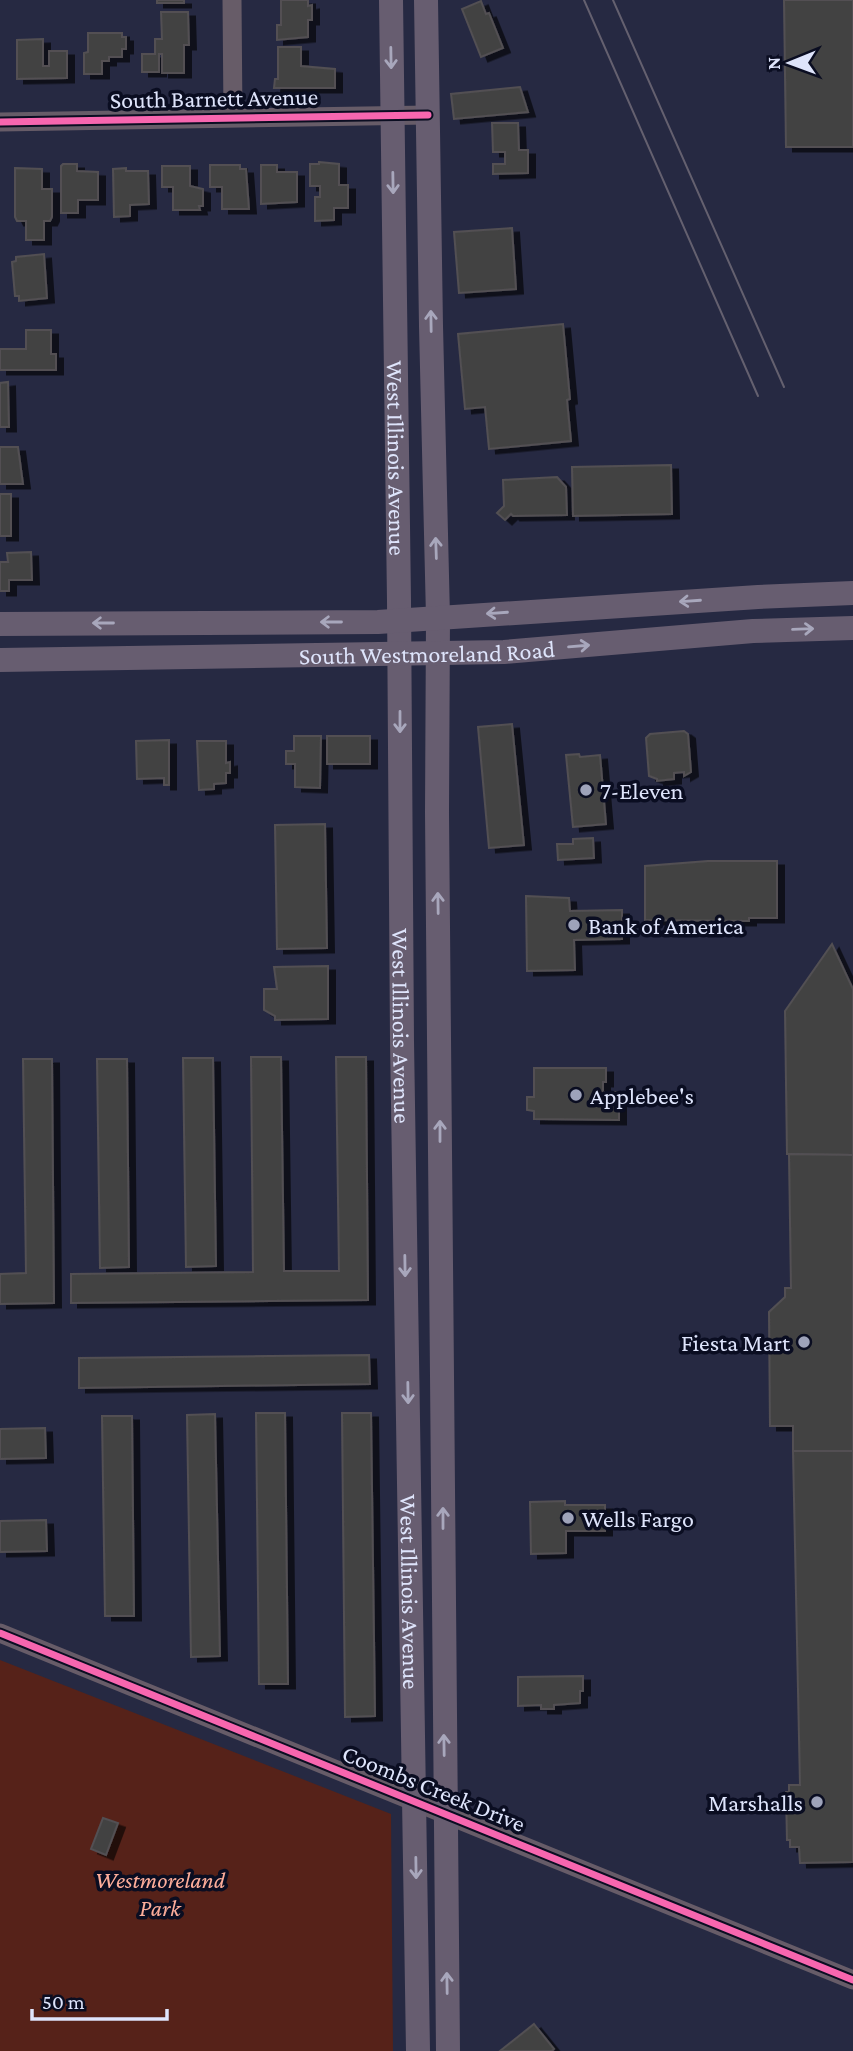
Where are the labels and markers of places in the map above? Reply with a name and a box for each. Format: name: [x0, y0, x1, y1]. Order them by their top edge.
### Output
place label: 7-Eleven: [600, 777, 684, 804]
marker: 7-Eleven: [578, 782, 594, 798]
place label: Bank of America: [588, 912, 744, 939]
marker: Bank of America: [566, 917, 582, 933]
place label: Applebee's: [590, 1082, 694, 1109]
marker: Applebee's: [568, 1087, 584, 1103]
place label: Fiesta Mart: [681, 1329, 791, 1356]
marker: Fiesta Mart: [796, 1334, 812, 1350]
place label: Wells Fargo: [582, 1505, 694, 1532]
marker: Wells Fargo: [560, 1510, 576, 1526]
place label: Marshalls: [708, 1789, 803, 1816]
marker: Marshalls: [809, 1794, 825, 1810]

